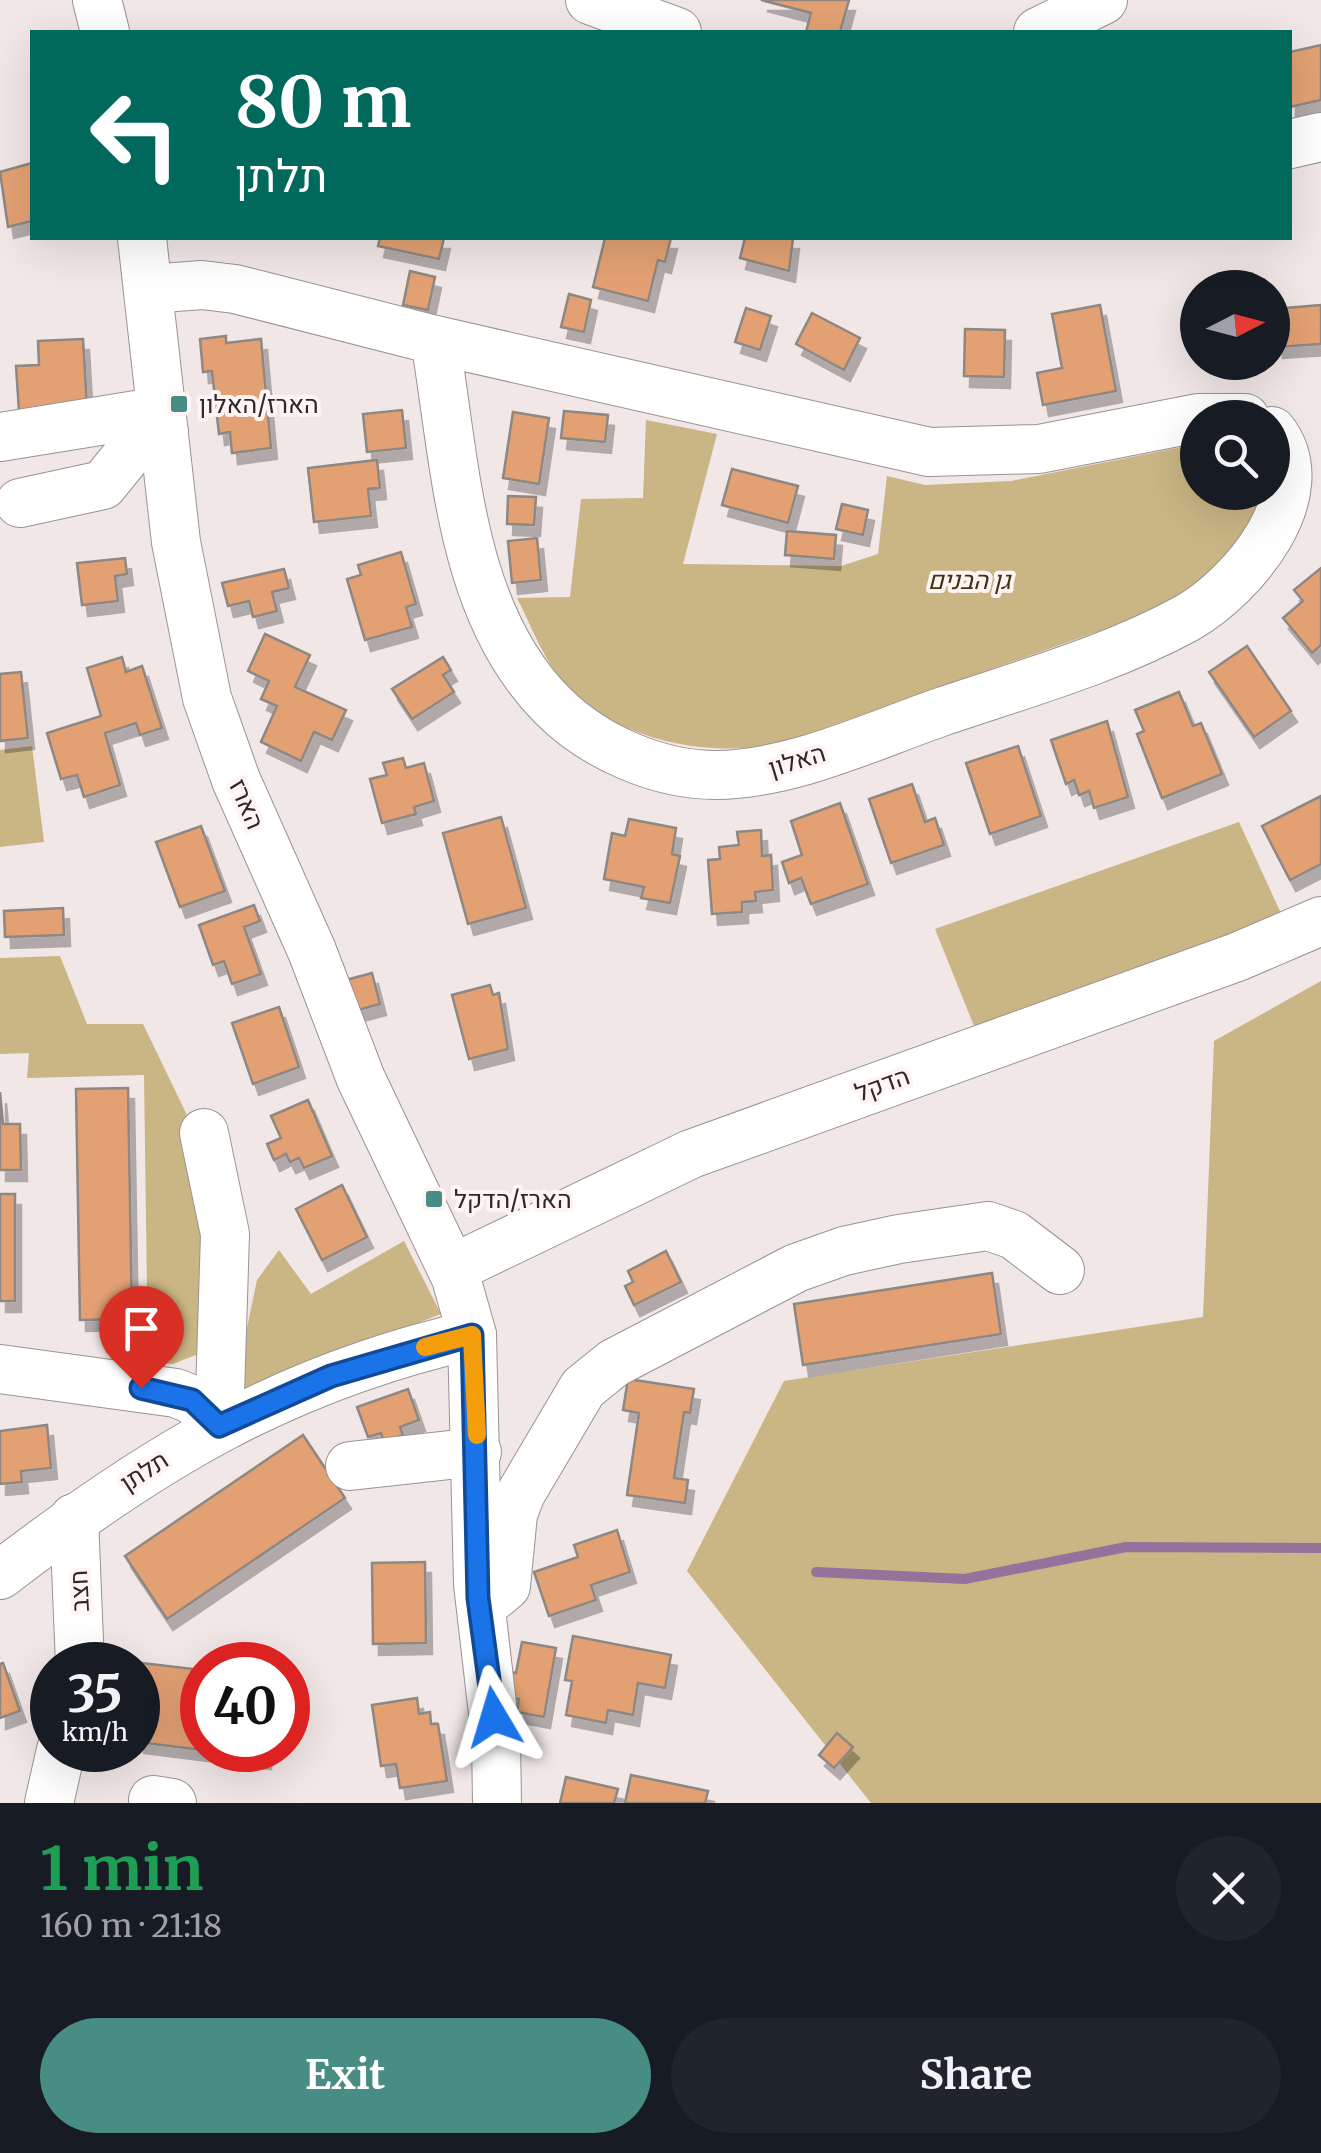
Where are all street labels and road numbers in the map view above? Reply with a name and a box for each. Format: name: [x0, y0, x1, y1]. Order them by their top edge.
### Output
street label: האלון: [765, 736, 829, 784]
street label: הארז: [222, 774, 272, 834]
street label: הדקל: [850, 1059, 914, 1109]
street label: תלתן: [114, 1444, 174, 1498]
street label: חצב: [62, 1569, 96, 1613]

